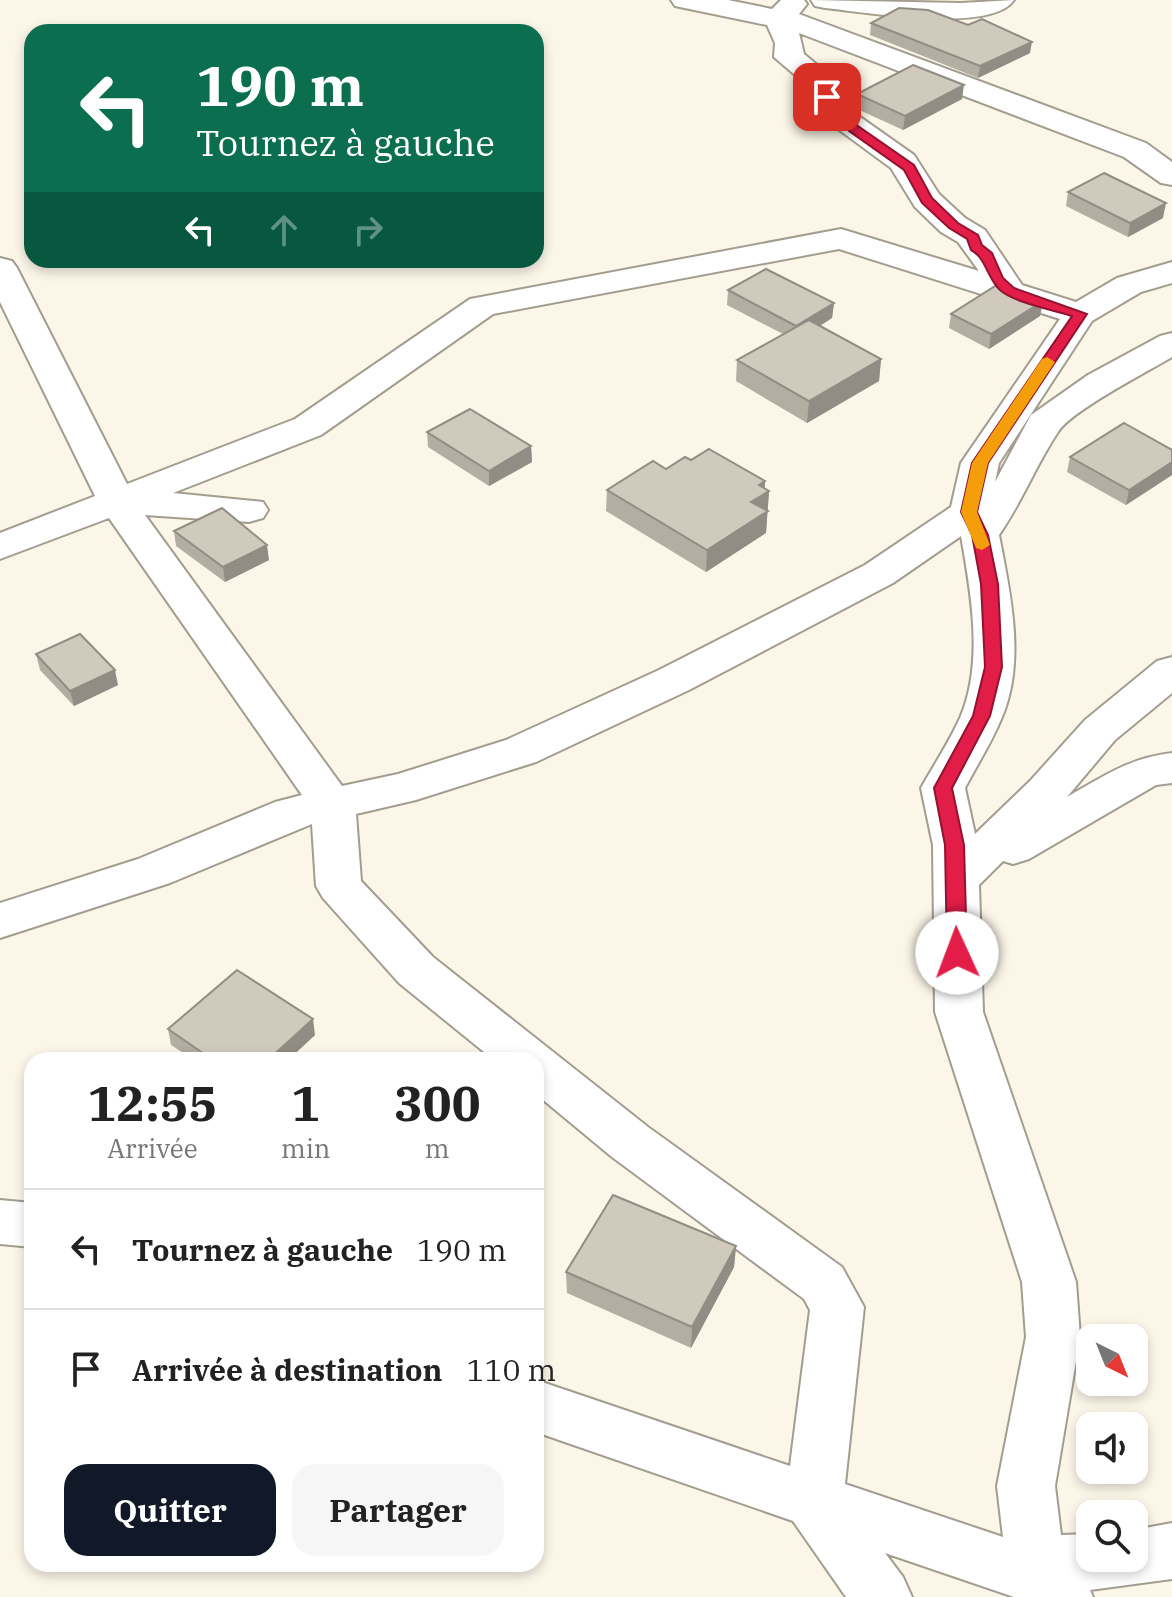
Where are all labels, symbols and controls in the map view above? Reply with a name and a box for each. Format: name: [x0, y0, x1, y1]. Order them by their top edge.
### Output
text: 190 m: [196, 49, 364, 121]
icon: left: [64, 56, 168, 160]
pin: [793, 63, 861, 131]
icon: arrive: [805, 75, 849, 119]
text: Tournez à gauche: [196, 119, 495, 166]
icon: left: [178, 208, 222, 252]
icon: ahead: [262, 208, 306, 252]
icon: right: [346, 208, 390, 252]
position arrow: [915, 911, 999, 995]
text: 12:55: [88, 1072, 217, 1134]
text: 1: [291, 1072, 320, 1134]
text: 300: [394, 1072, 480, 1134]
text: Arrivée: [107, 1131, 198, 1165]
text: min: [281, 1131, 330, 1165]
text: m: [425, 1131, 450, 1165]
icon: left: [64, 1227, 108, 1271]
text: Tournez à gauche: [132, 1230, 393, 1269]
text: 190 m: [417, 1230, 507, 1269]
north arrow: [1076, 1324, 1148, 1396]
map controls: [1076, 1324, 1148, 1572]
icon: arrive: [64, 1347, 108, 1391]
text: Arrivée à destination: [132, 1350, 442, 1389]
text: 110 m: [466, 1350, 556, 1389]
button: sound: [1076, 1412, 1148, 1484]
button: Quitter: [64, 1464, 276, 1556]
button: Partager: [292, 1464, 504, 1556]
button: search: [1076, 1500, 1148, 1572]

